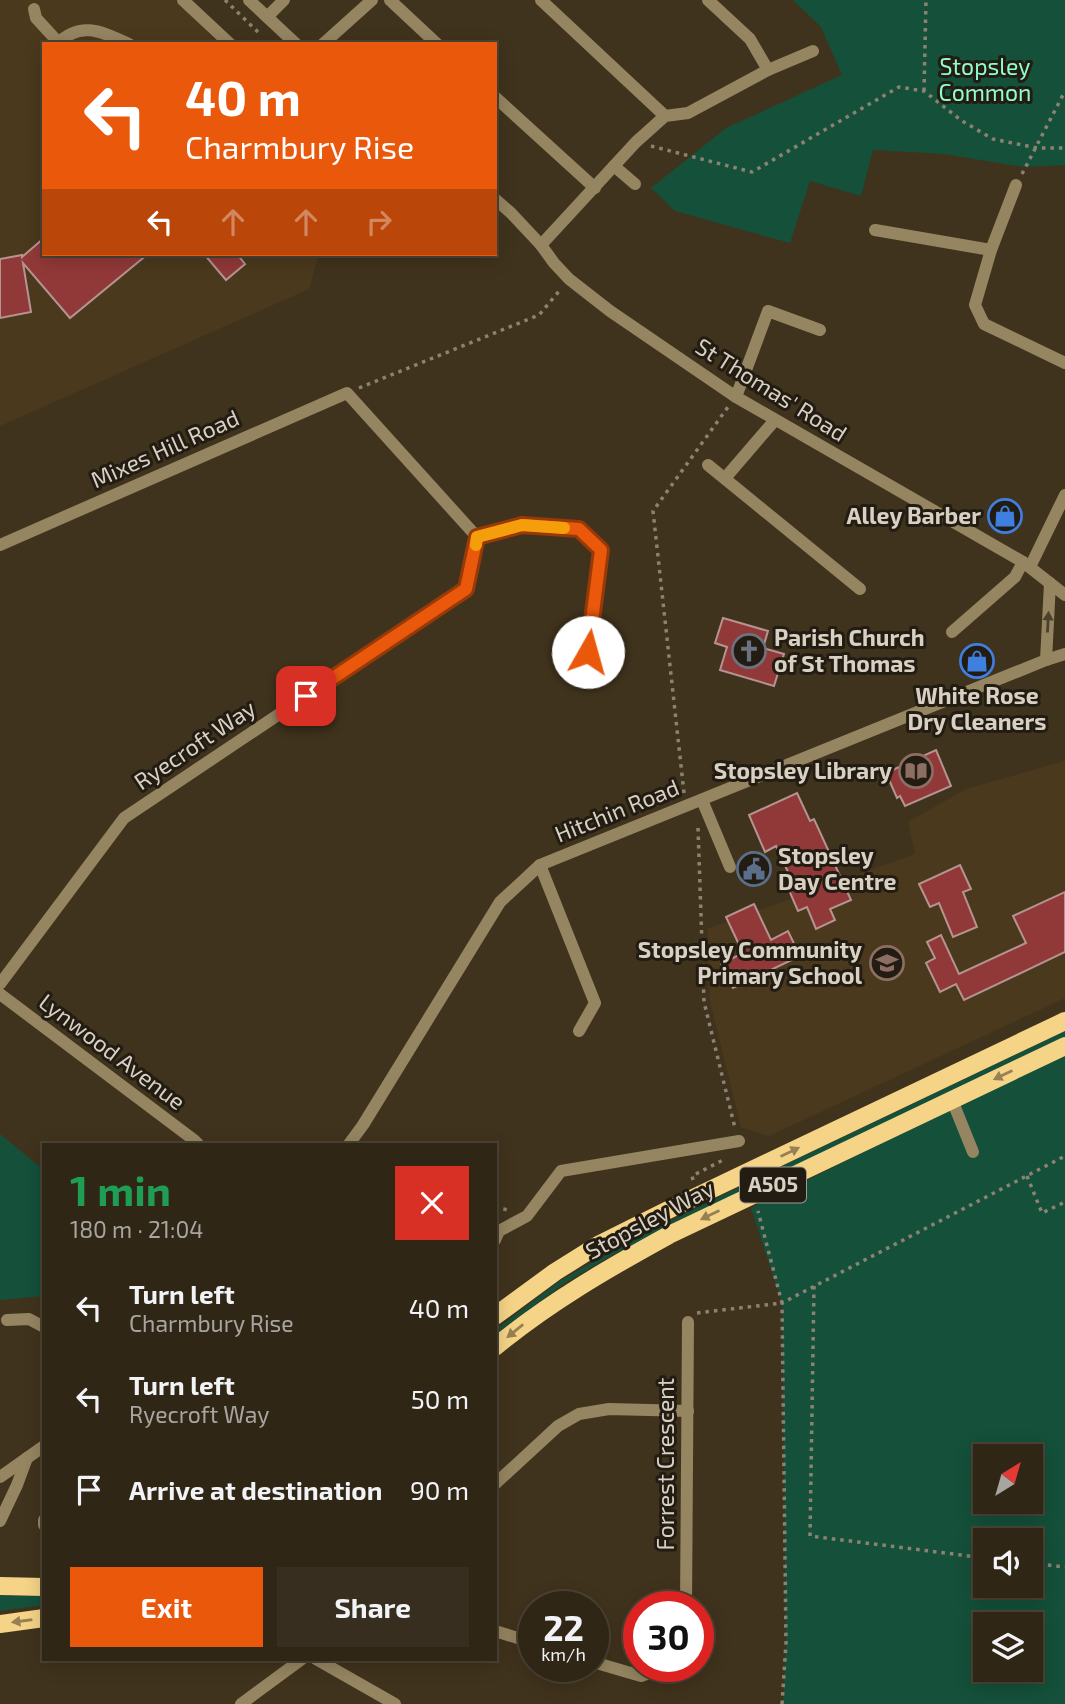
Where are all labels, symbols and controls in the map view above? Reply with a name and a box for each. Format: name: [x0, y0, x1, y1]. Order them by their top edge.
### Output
park label: Stopsley Common: [939, 52, 1031, 106]
text: 40 m: [185, 67, 301, 126]
icon: left: [70, 70, 161, 161]
text: Charmbury Rise: [185, 127, 414, 165]
icon: left: [141, 203, 179, 241]
icon: ahead: [214, 203, 252, 241]
icon: ahead: [287, 203, 325, 241]
icon: right: [360, 203, 398, 241]
street label: St Thomas' Road: [691, 331, 852, 447]
street label: Mixes Hill Road: [86, 403, 243, 493]
shop icon: Alley Barber: [986, 497, 1024, 535]
place label: Alley Barber: [846, 501, 981, 529]
one-way arrow: [1043, 610, 1054, 632]
position arrow: [551, 615, 625, 689]
place label: Parish Church of St Thomas: [774, 623, 925, 677]
church icon: Parish Church of St Thomas: [730, 632, 768, 670]
shop icon: White Rose Dry Cleaners: [958, 642, 996, 680]
pin: [276, 666, 336, 726]
icon: arrive: [287, 677, 325, 715]
place label: White Rose Dry Cleaners: [908, 681, 1047, 735]
street label: Ryecroft Way: [128, 693, 260, 795]
library icon: Stopsley Library: [897, 752, 935, 790]
place label: Stopsley Library: [714, 756, 892, 784]
street label: Hitchin Road: [550, 772, 683, 848]
place label: Stopsley Day Centre: [778, 841, 897, 895]
public building icon: Stopsley Day Centre: [735, 850, 773, 888]
place label: Stopsley Community Primary School: [638, 935, 862, 989]
school or university icon: Stopsley Community Primary School: [868, 944, 906, 982]
street label: Lynwood Avenue: [34, 987, 191, 1115]
one-way arrow: [993, 1069, 1013, 1081]
one-way arrow: [780, 1146, 800, 1158]
text: 1 min: [70, 1164, 171, 1214]
button: close: [395, 1166, 469, 1240]
road number: A505: [740, 1168, 806, 1202]
street label: Stopsley Way: [580, 1174, 719, 1265]
one-way arrow: [700, 1210, 720, 1221]
text: 180 m · 21:04: [70, 1215, 203, 1243]
text: Turn left: [129, 1278, 235, 1309]
icon: left: [70, 1289, 108, 1327]
text: 40 m: [409, 1292, 469, 1323]
text: Charmbury Rise: [129, 1309, 294, 1337]
one-way arrow: [506, 1324, 524, 1339]
text: Turn left: [129, 1369, 235, 1400]
street label: Forrest Crescent: [651, 1377, 679, 1550]
icon: left: [70, 1380, 108, 1418]
text: 50 m: [411, 1383, 469, 1414]
text: Ryecroft Way: [129, 1400, 269, 1428]
north arrow: [973, 1444, 1043, 1514]
map controls: [973, 1444, 1043, 1682]
icon: arrive: [70, 1471, 108, 1509]
text: Arrive at destination: [129, 1474, 382, 1505]
text: 90 m: [410, 1474, 469, 1505]
button: sound: [973, 1528, 1043, 1598]
button: Exit: [70, 1567, 263, 1647]
button: Share: [277, 1567, 469, 1647]
speed limit sign: 30: [623, 1591, 714, 1682]
text: 22: [543, 1606, 584, 1648]
button: layers: [973, 1612, 1043, 1682]
one-way arrow: [11, 1616, 33, 1627]
text: km/h: [541, 1643, 586, 1665]

